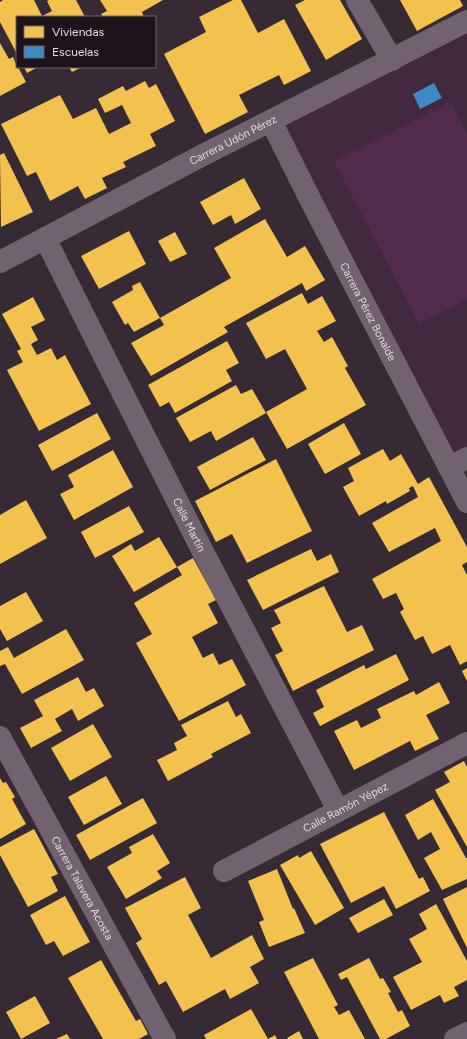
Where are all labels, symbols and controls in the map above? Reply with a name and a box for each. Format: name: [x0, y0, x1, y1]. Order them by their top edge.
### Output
legend: [16, 16, 156, 68]
text: Viviendas: [52, 25, 105, 39]
text: Escuelas: [52, 45, 99, 59]
street label: Carrera Udón Pérez: [187, 112, 279, 167]
street label: Carrera Pérez Bonalde: [337, 260, 399, 363]
street label: Calle Martín: [170, 496, 208, 554]
street label: Calle Ramón Yépez: [300, 779, 390, 835]
street label: Carrera Talavera Acosta: [49, 834, 116, 942]

